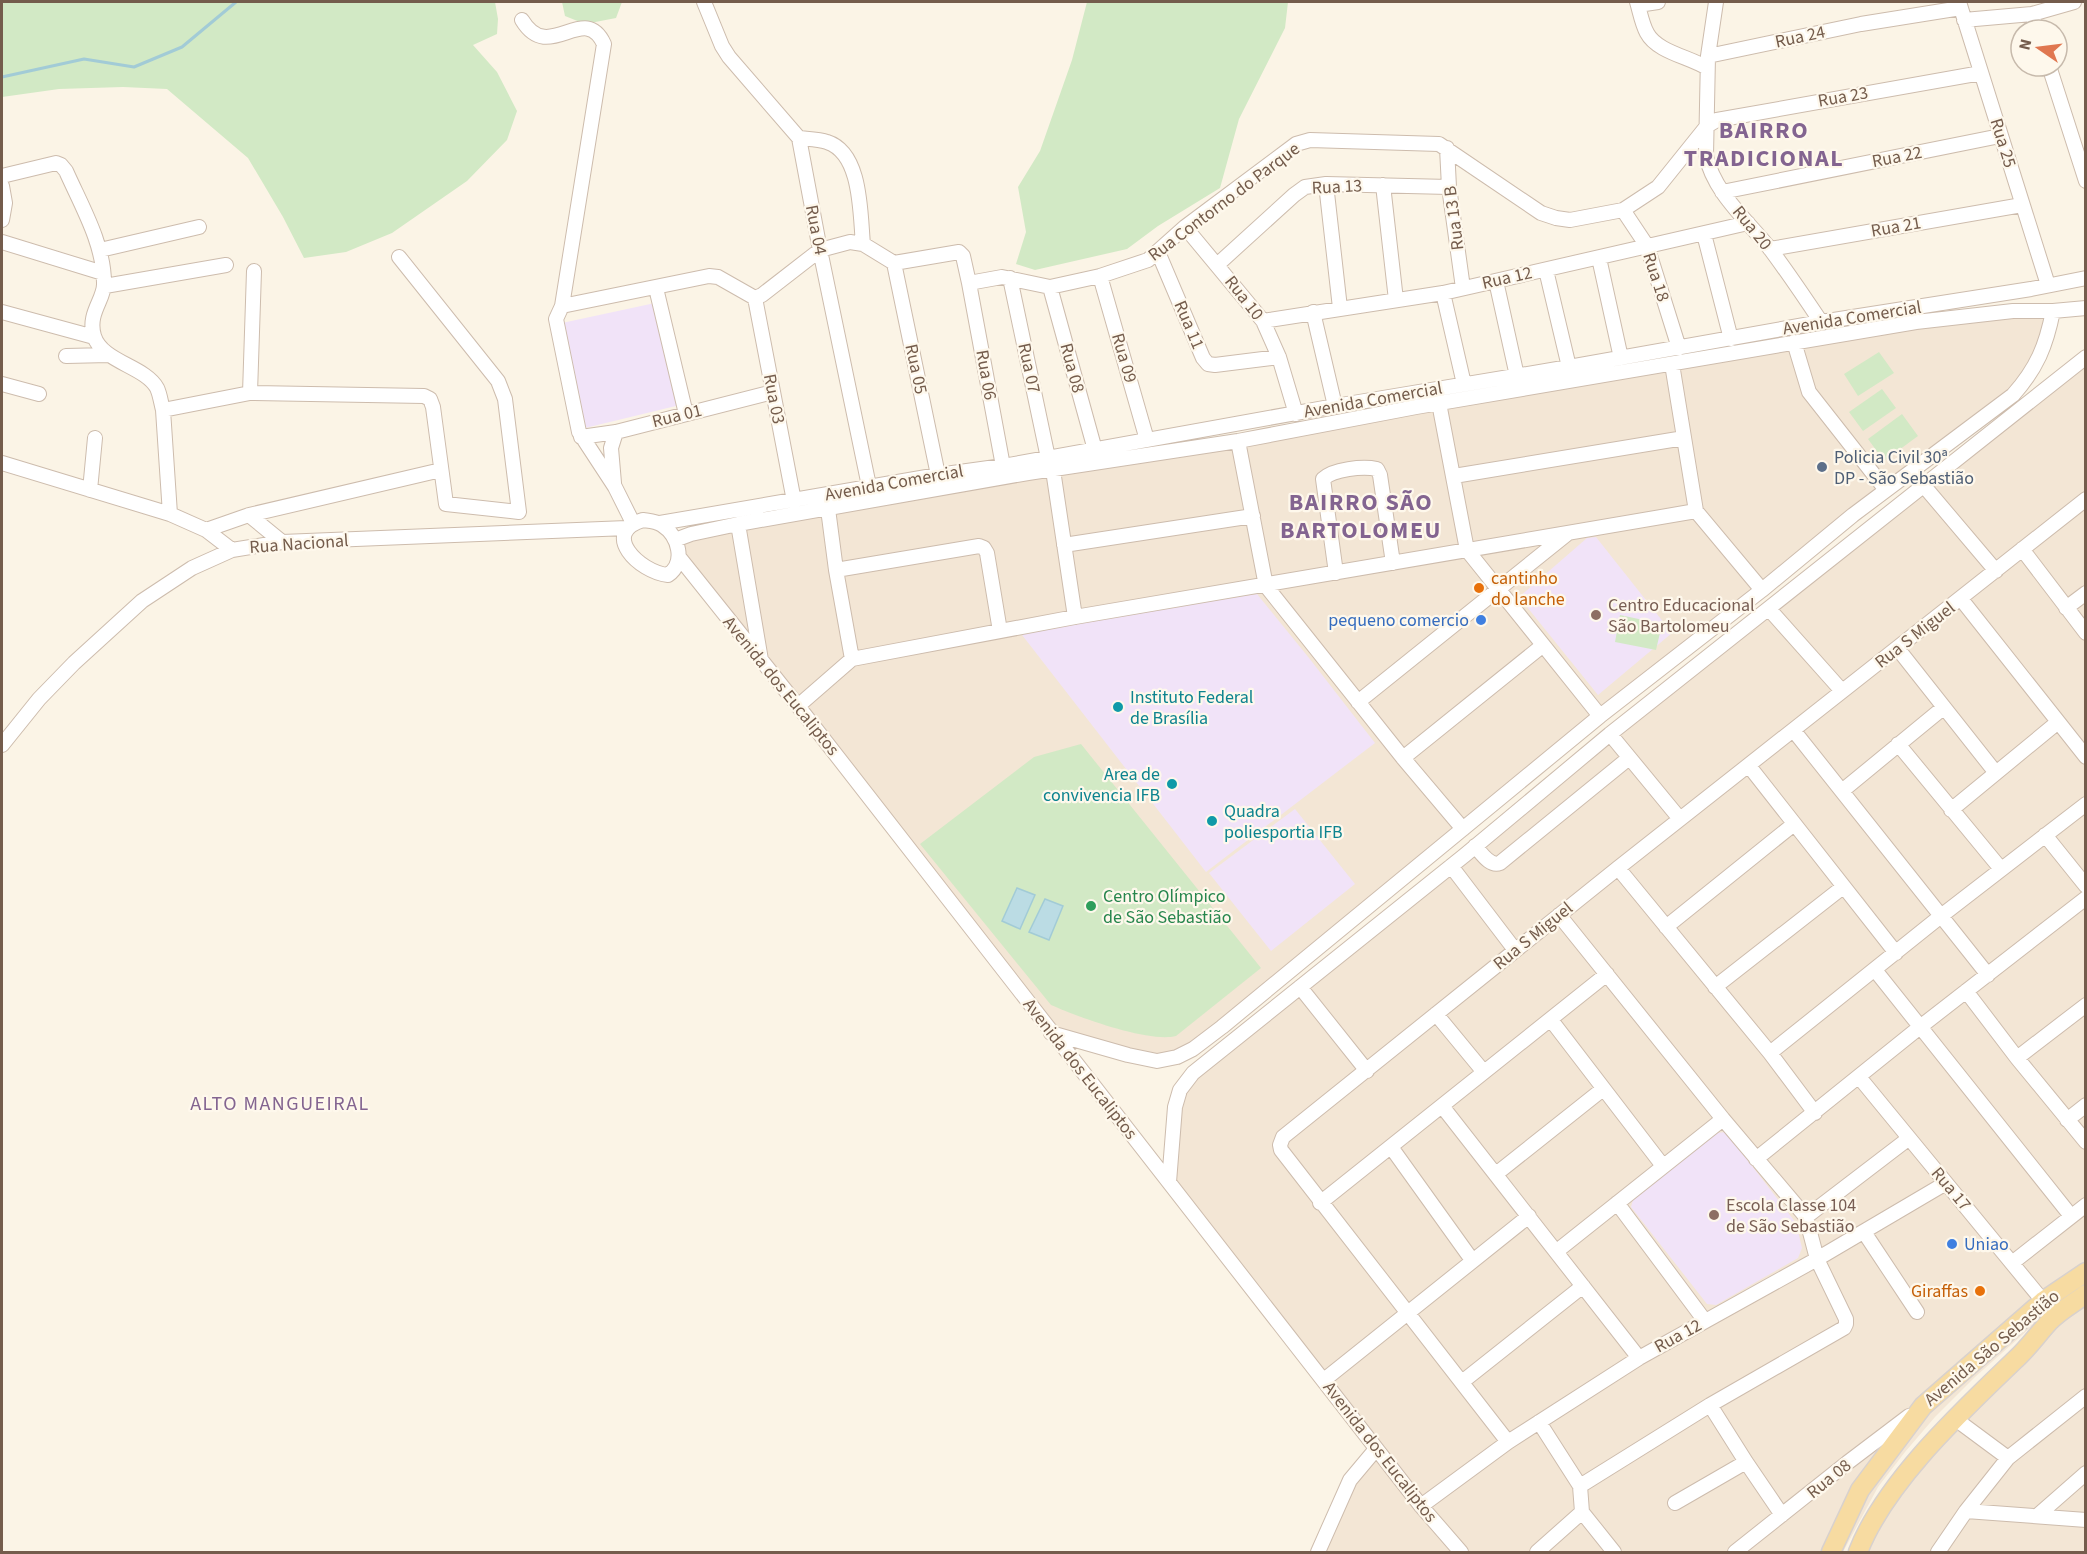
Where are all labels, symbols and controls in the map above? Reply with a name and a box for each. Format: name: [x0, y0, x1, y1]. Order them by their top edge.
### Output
north arrow: [2009, 18, 2069, 78]
street label: Rua 24: [1773, 20, 1827, 54]
text: N: [2013, 37, 2037, 52]
street label: Rua 23: [1816, 80, 1870, 114]
district label: BAIRRO TRADICIONAL: [1684, 113, 1844, 176]
street label: Rua 25: [1984, 115, 2022, 171]
street label: Rua Contorno do Parque: [1143, 137, 1305, 267]
street label: Rua 22: [1870, 140, 1924, 174]
street label: Rua 13: [1311, 173, 1363, 201]
street label: Rua 13 B: [1438, 184, 1470, 252]
street label: Rua 20: [1726, 200, 1778, 256]
street label: Rua 04: [799, 203, 833, 257]
street label: Rua 21: [1869, 210, 1923, 244]
street label: Rua 18: [1636, 249, 1676, 305]
street label: Rua 12: [1480, 260, 1535, 296]
street label: Rua 10: [1219, 270, 1269, 326]
street label: Avenida Comercial: [1781, 295, 1923, 341]
street label: Rua 11: [1168, 297, 1210, 353]
street label: Rua 09: [1105, 330, 1143, 386]
street label: Rua 08: [1053, 340, 1091, 396]
street label: Rua 07: [1012, 341, 1046, 395]
street label: Rua 05: [899, 342, 933, 396]
street label: Rua 06: [969, 348, 1003, 402]
street label: Rua 03: [757, 372, 791, 426]
street label: Avenida Comercial: [1302, 376, 1444, 424]
street label: Rua 01: [649, 398, 705, 434]
place label: Policia Civil 30ª DP - São Sebastião: [1834, 445, 1974, 491]
street label: Avenida Comercial: [823, 459, 965, 507]
marker: Policia Civil 30ª DP - São Sebastião: [1815, 460, 1829, 474]
district label: BAIRRO SÃO BARTOLOMEU: [1280, 485, 1442, 548]
street label: Rua Nacional: [249, 528, 349, 560]
place label: cantinho do lanche: [1491, 566, 1565, 612]
marker: cantinho do lanche: [1472, 581, 1486, 595]
place label: Centro Educacional São Bartolomeu: [1608, 593, 1755, 639]
street label: Rua S Miguel: [1870, 596, 1960, 674]
place label: pequeno comercio: [1328, 608, 1469, 633]
marker: Centro Educacional São Bartolomeu: [1589, 608, 1603, 622]
street label: Avenida dos Eucaliptos: [717, 611, 845, 761]
marker: pequeno comercio: [1474, 613, 1488, 627]
place label: Instituto Federal de Brasília: [1130, 685, 1253, 731]
marker: Instituto Federal de Brasília: [1111, 700, 1125, 714]
place label: Area de convivencia IFB: [1043, 762, 1160, 808]
marker: Area de convivencia IFB: [1165, 777, 1179, 791]
place label: Quadra poliesportia IFB: [1224, 799, 1343, 845]
marker: Quadra poliesportia IFB: [1205, 814, 1219, 828]
place label: Centro Olímpico de São Sebastião: [1103, 884, 1231, 930]
street label: Rua S Miguel: [1488, 896, 1578, 976]
marker: Centro Olímpico de São Sebastião: [1084, 899, 1098, 913]
street label: Avenida dos Eucaliptos: [1017, 993, 1143, 1145]
district label: ALTO MANGUEIRAL: [190, 1090, 370, 1118]
street label: Rua 17: [1925, 1162, 1977, 1216]
place label: Escola Classe 104 de São Sebastião: [1726, 1193, 1856, 1239]
marker: Escola Classe 104 de São Sebastião: [1707, 1208, 1721, 1222]
place label: Uniao: [1964, 1232, 2009, 1257]
marker: Uniao: [1945, 1237, 1959, 1251]
place label: Giraffas: [1911, 1279, 1968, 1304]
street label: Avenida São Sebastião: [1919, 1284, 2065, 1412]
marker: Giraffas: [1973, 1284, 1987, 1298]
street label: Rua 12: [1650, 1313, 1706, 1359]
street label: Avenida dos Eucaliptos: [1317, 1376, 1443, 1528]
street label: Rua 08: [1801, 1453, 1857, 1505]

